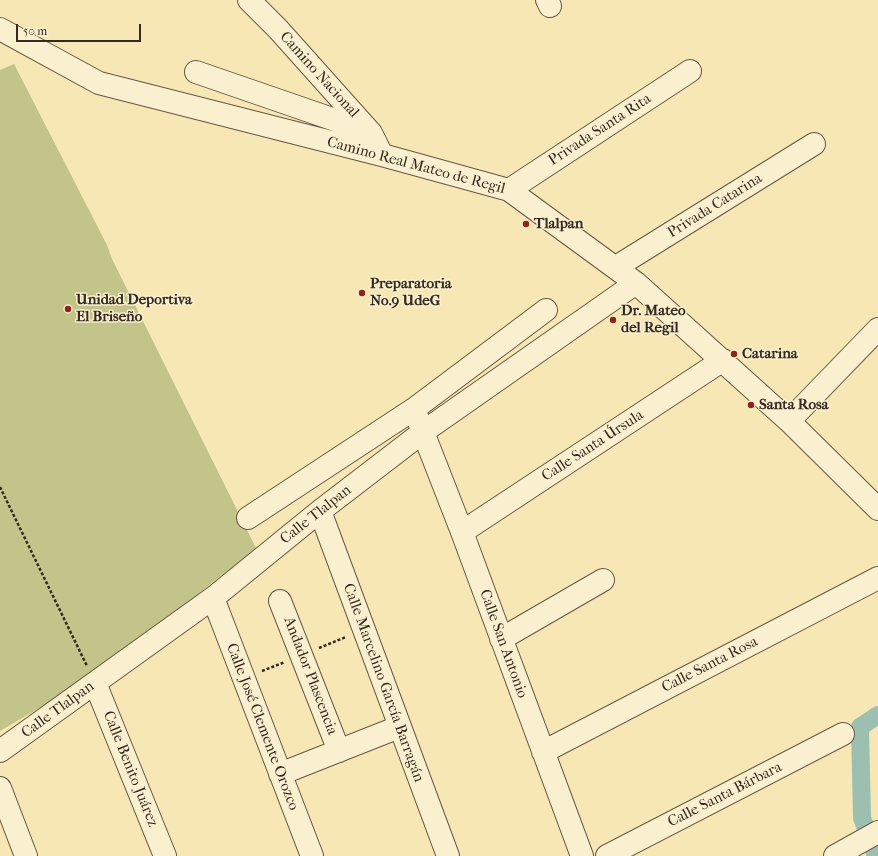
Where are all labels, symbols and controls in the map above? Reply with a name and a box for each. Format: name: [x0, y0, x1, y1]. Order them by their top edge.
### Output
scale bar: [18, 16, 143, 42]
text: 50 m: [23, 24, 47, 38]
street label: Camino Nacional: [276, 28, 362, 122]
street label: Privada Santa Rita: [545, 90, 655, 170]
street label: Camino Real Mateo de Regil: [325, 134, 507, 198]
street label: Privada Catarina: [664, 170, 766, 242]
place label: Tlalpan: [534, 215, 583, 233]
marker: Tlalpan: [521, 219, 531, 229]
place label: Preparatoria No.9 UdeG: [370, 275, 452, 310]
marker: Preparatoria No.9 UdeG: [357, 288, 367, 298]
place label: Unidad Deportiva El Briseño: [76, 291, 192, 326]
place label: Dr. Mateo del Regil: [621, 302, 686, 337]
marker: Unidad Deportiva El Briseño: [63, 304, 73, 314]
marker: Dr. Mateo del Regil: [608, 315, 618, 325]
place label: Catarina: [742, 345, 798, 363]
marker: Catarina: [729, 349, 739, 359]
place label: Santa Rosa: [759, 396, 829, 414]
marker: Santa Rosa: [746, 400, 756, 410]
street label: Calle Santa Úrsula: [539, 406, 647, 486]
street label: Calle Tlalpan: [277, 482, 355, 548]
street label: Calle Marcelino García Barragán: [339, 581, 427, 785]
street label: Calle San Antonio: [475, 587, 531, 701]
street label: Andador Plascencia: [279, 614, 341, 738]
street label: Calle Santa Rosa: [659, 633, 761, 697]
street label: Calle José Clemente Orozco: [222, 641, 302, 813]
street label: Calle Tlalpan: [18, 678, 98, 742]
street label: Calle Benito Juárez: [99, 708, 161, 830]
street label: Calle Santa Bárbara: [665, 758, 785, 832]

